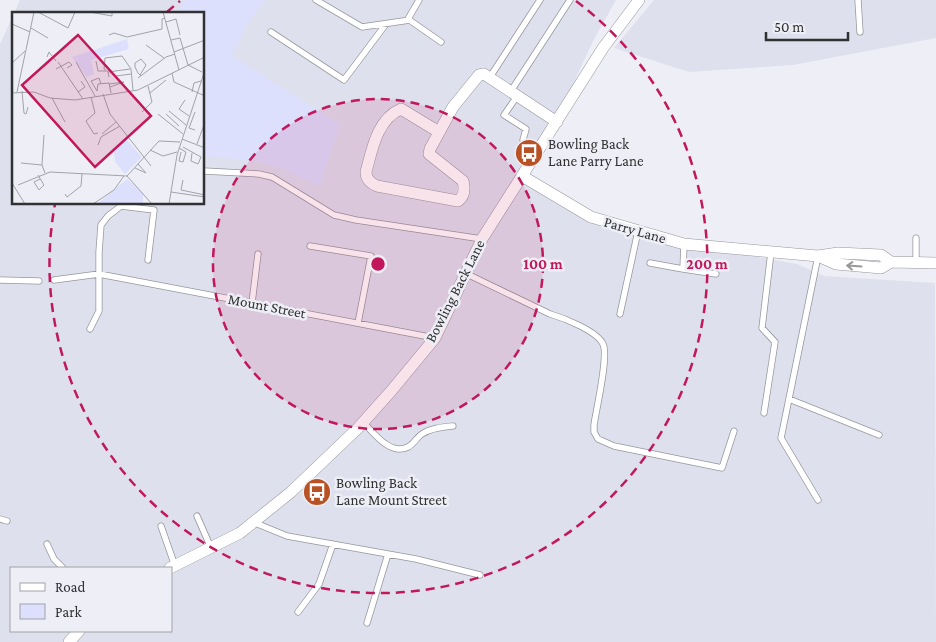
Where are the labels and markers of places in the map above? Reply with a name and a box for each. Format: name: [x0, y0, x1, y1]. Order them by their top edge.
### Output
place label: Bowling Back Lane Parry Lane: [548, 136, 644, 170]
bus stop icon: Bowling Back Lane Parry Lane: [514, 138, 544, 168]
centre of rings: [369, 255, 387, 273]
place label: Bowling Back Lane Mount Street: [336, 475, 448, 508]
bus stop icon: Bowling Back Lane Mount Street: [302, 477, 332, 507]

